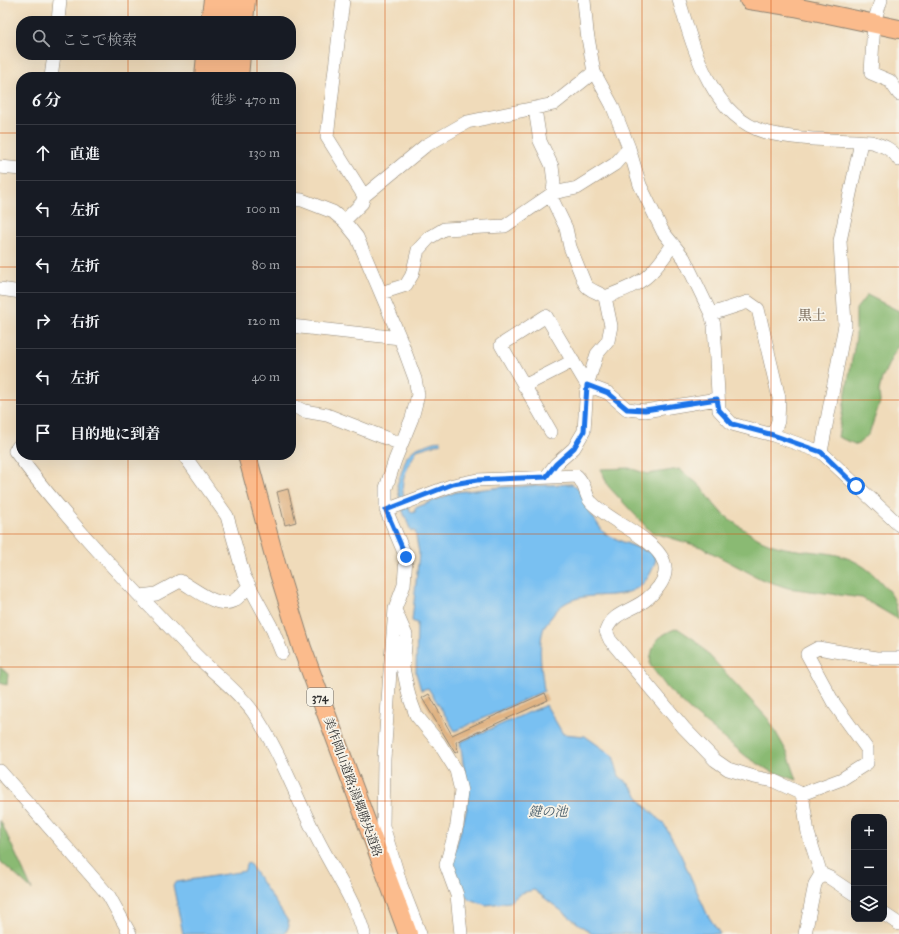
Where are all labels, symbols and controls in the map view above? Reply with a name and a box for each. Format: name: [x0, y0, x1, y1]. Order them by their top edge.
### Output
search box: [16, 16, 296, 60]
icon: search: [30, 27, 52, 49]
text: ここで検索: [62, 31, 137, 49]
text: 6 分: [32, 90, 61, 111]
text: 徒歩 · 470 m: [211, 92, 280, 108]
icon: ahead: [32, 142, 54, 164]
text: 直進: [70, 145, 100, 163]
text: 130 m: [248, 145, 280, 161]
icon: left: [32, 198, 54, 220]
text: 左折: [70, 201, 100, 219]
text: 100 m: [246, 201, 280, 217]
icon: left: [32, 254, 54, 276]
text: 左折: [70, 257, 100, 275]
text: 80 m: [252, 257, 280, 273]
district label: 黒土: [798, 307, 826, 324]
icon: right: [32, 310, 54, 332]
text: 右折: [70, 313, 100, 331]
text: 120 m: [247, 313, 280, 329]
icon: left: [32, 366, 54, 388]
text: 左折: [70, 369, 100, 387]
text: 40 m: [251, 369, 280, 385]
icon: arrive: [32, 422, 54, 444]
text: 目的地に到着: [70, 425, 160, 443]
route start: [847, 477, 865, 495]
route end: [397, 548, 415, 566]
road number: 374: [307, 688, 333, 706]
street label: 美作岡山道路;湯郷勝央道路: [321, 715, 385, 859]
water label: 鍵の池: [528, 804, 569, 820]
map controls: [851, 814, 887, 922]
button: +: [851, 814, 887, 850]
button: −: [851, 850, 887, 886]
button: layers: [851, 886, 887, 922]

